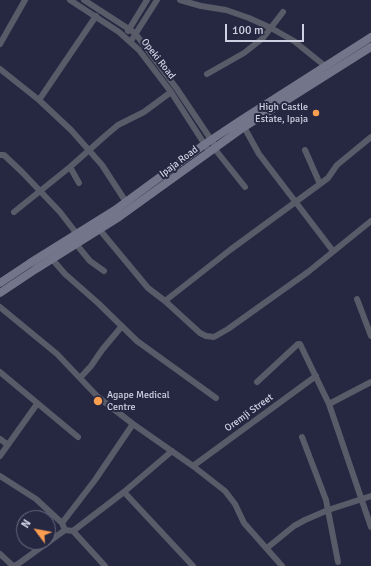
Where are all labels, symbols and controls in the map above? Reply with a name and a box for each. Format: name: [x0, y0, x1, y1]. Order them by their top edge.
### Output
scale bar: [227, 16, 306, 42]
text: 100 m: [232, 23, 264, 38]
street label: Opeki Road: [138, 36, 178, 82]
place label: High Castle Estate, Ipaja: [255, 101, 308, 124]
marker: High Castle Estate, Ipaja: [311, 108, 321, 118]
street label: Ipaja Road: [158, 144, 200, 180]
place label: Agape Medical Centre: [107, 389, 170, 412]
street label: Oremji Street: [223, 391, 275, 435]
marker: Agape Medical Centre: [92, 395, 104, 407]
north arrow: [16, 510, 56, 550]
text: N: [19, 517, 34, 531]

